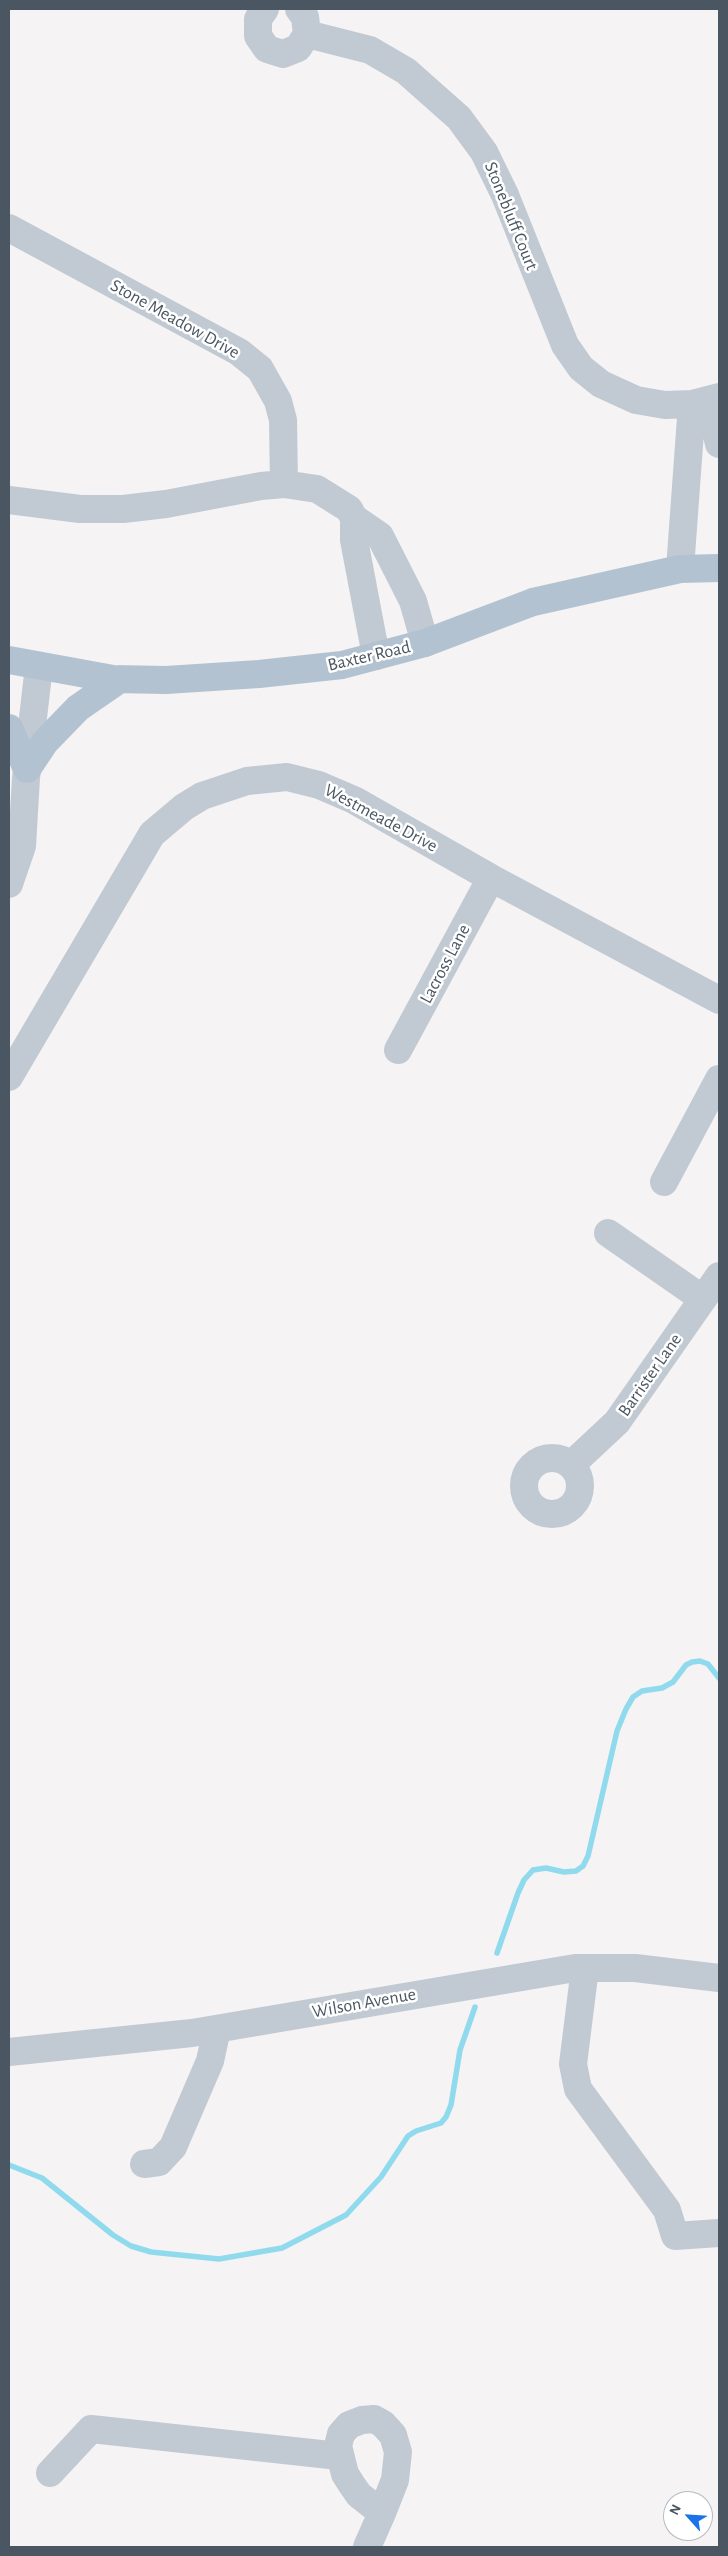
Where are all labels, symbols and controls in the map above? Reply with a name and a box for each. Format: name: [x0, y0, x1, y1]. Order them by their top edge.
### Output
street label: Stonebluff Court: [479, 159, 543, 273]
street label: Stone Meadow Drive: [107, 275, 243, 363]
street label: Baxter Road: [326, 636, 412, 676]
street label: Westmeade Drive: [321, 779, 441, 857]
street label: Lacross Lane: [415, 921, 475, 1007]
street label: Barrister Lane: [614, 1329, 686, 1421]
street label: Wilson Avenue: [310, 1983, 418, 2023]
north arrow: [663, 2491, 713, 2541]
text: N: [667, 2502, 684, 2517]

